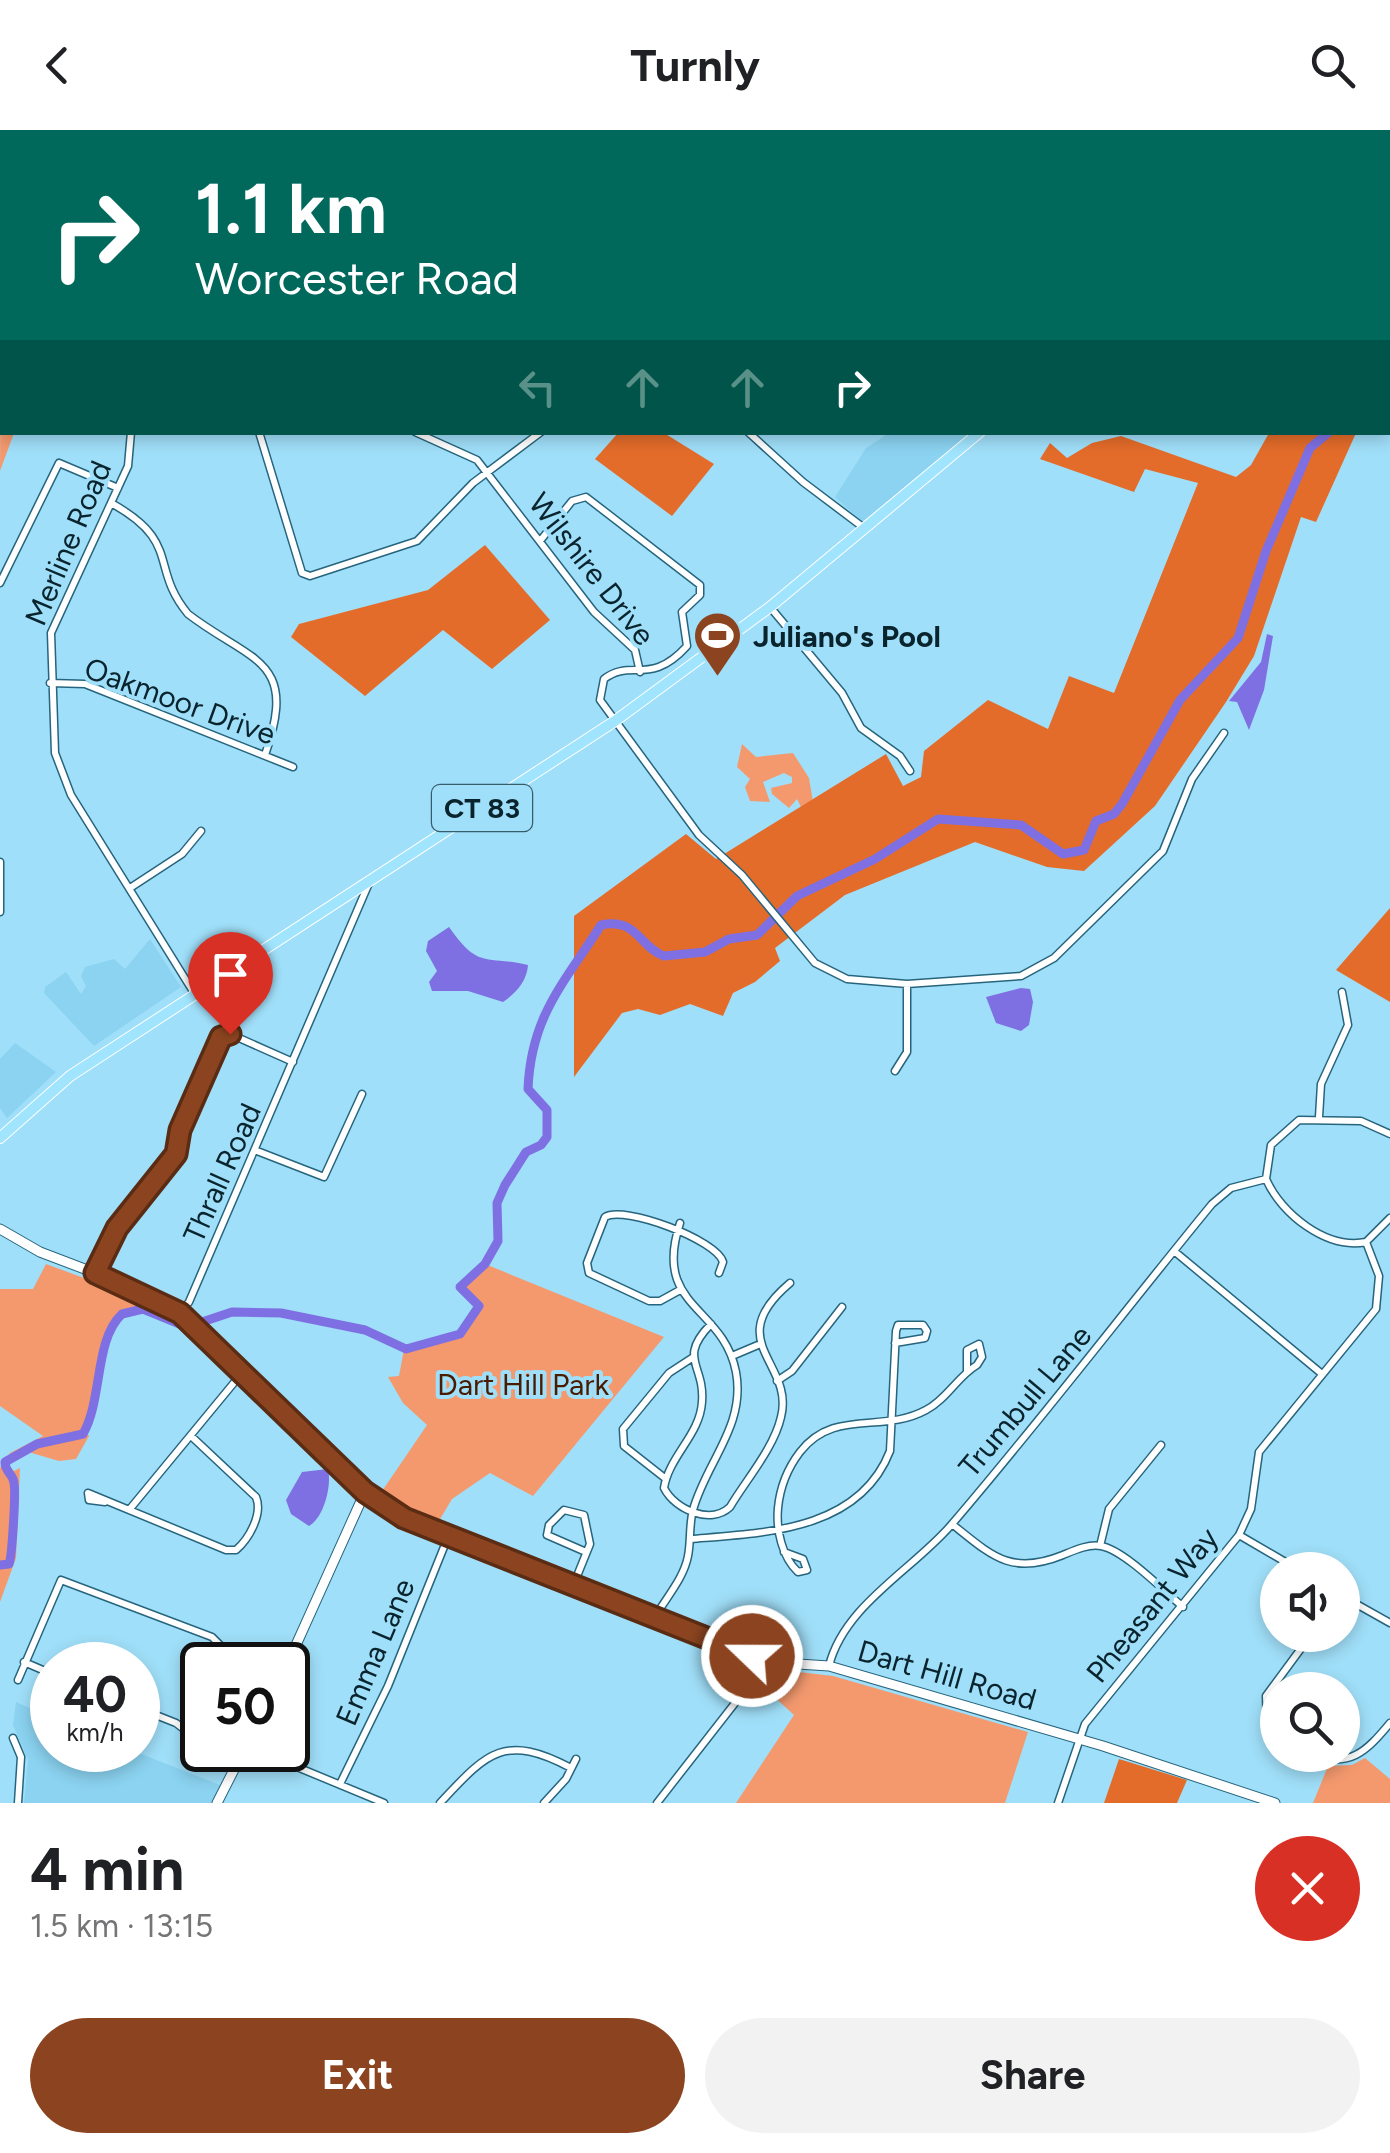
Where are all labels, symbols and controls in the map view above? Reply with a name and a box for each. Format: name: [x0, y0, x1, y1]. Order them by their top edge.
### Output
icon: back: [30, 38, 85, 93]
text: Turnly: [630, 38, 760, 92]
icon: search: [1305, 38, 1360, 93]
text: 1.1 km: [195, 166, 387, 251]
icon: right: [30, 170, 160, 300]
text: Worcester Road: [195, 251, 519, 305]
icon: left: [510, 360, 565, 415]
icon: ahead: [615, 360, 670, 415]
icon: ahead: [720, 360, 775, 415]
icon: right: [825, 360, 880, 415]
street label: Merline Road: [17, 455, 119, 631]
street label: Wilshire Drive: [521, 485, 663, 653]
sports icon: Juliano's Pool: [692, 610, 744, 678]
place label: Juliano's Pool: [753, 618, 941, 655]
street label: Oakmoor Drive: [80, 649, 280, 753]
road number: CT 83: [432, 785, 532, 831]
pin: [188, 932, 273, 1035]
icon: arrive: [203, 947, 258, 1002]
street label: Thrall Road: [175, 1098, 269, 1248]
street label: Trumbull Lane: [951, 1318, 1099, 1484]
park label: Dart Hill Park: [437, 1366, 609, 1403]
street label: Pheasant Way: [1078, 1520, 1226, 1690]
map controls: [1260, 1552, 1360, 1772]
button: sound: [1260, 1552, 1360, 1652]
street label: Emma Lane: [328, 1573, 422, 1731]
position arrow: [700, 1604, 804, 1708]
street label: Dart Hill Road: [853, 1632, 1041, 1718]
speed limit sign: 50: [180, 1642, 310, 1772]
text: 40: [63, 1664, 127, 1725]
button: search: [1260, 1672, 1360, 1772]
text: km/h: [66, 1717, 124, 1747]
text: 4 min: [30, 1833, 184, 1905]
button: close: [1255, 1836, 1360, 1941]
text: 1.5 km · 13:15: [30, 1907, 213, 1945]
button: Exit: [30, 2018, 685, 2133]
button: Share: [705, 2018, 1360, 2133]

